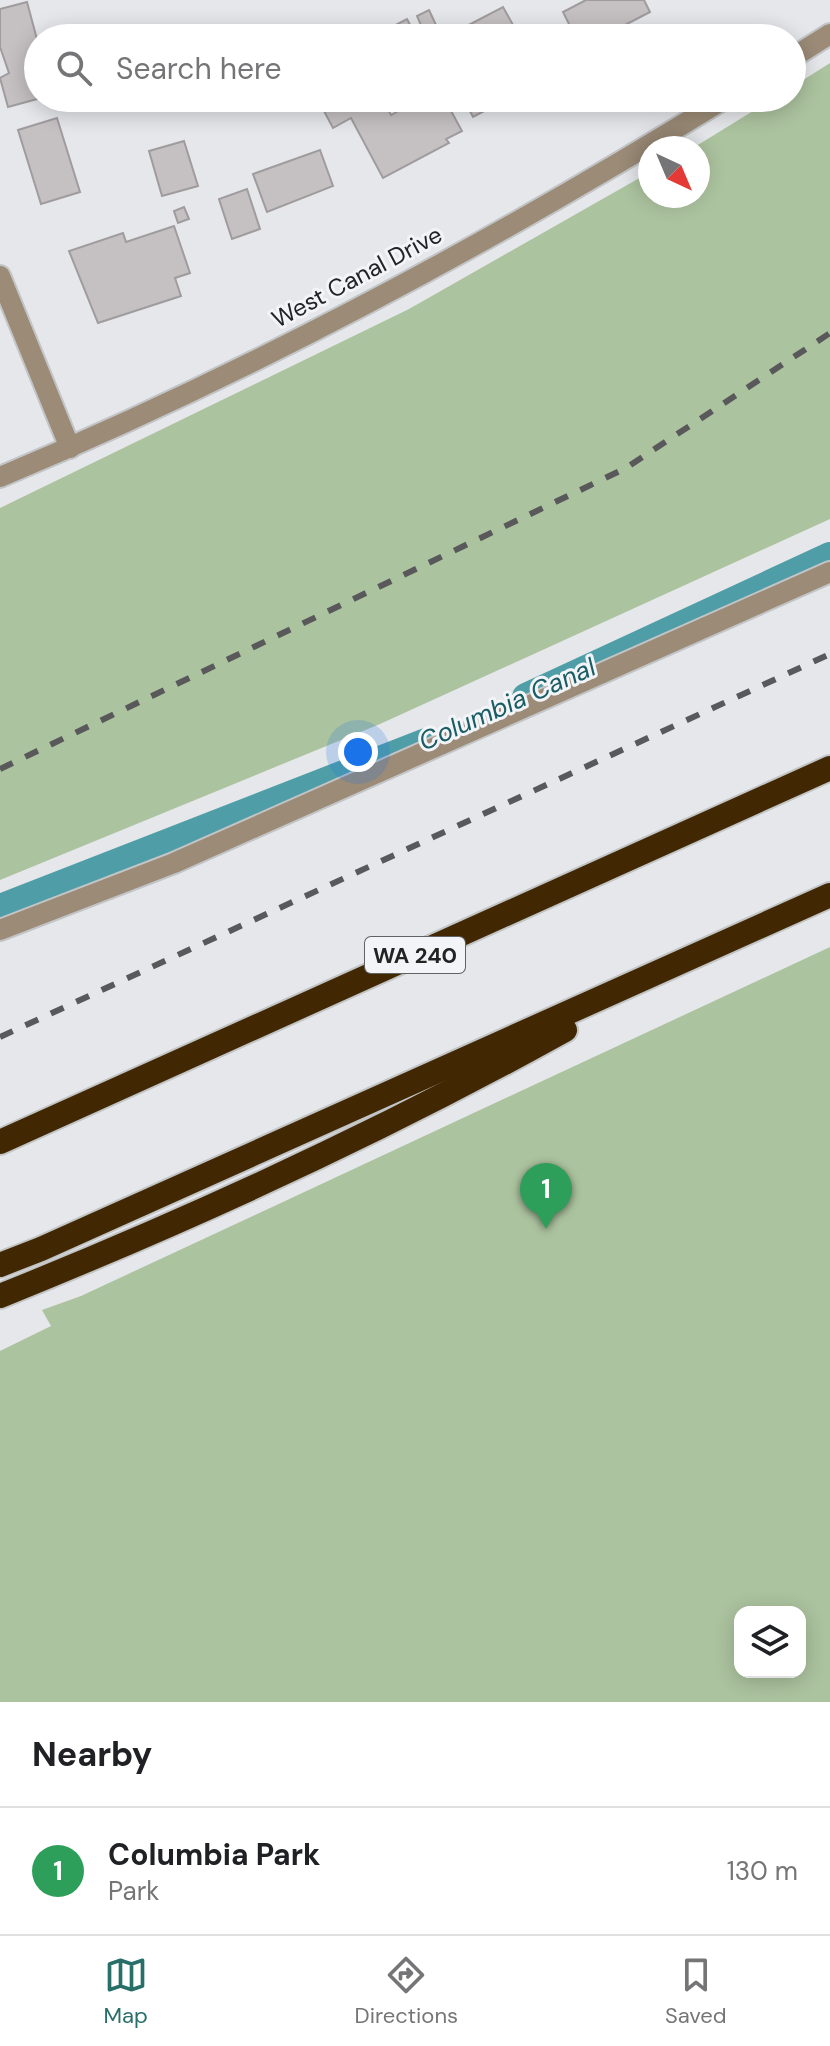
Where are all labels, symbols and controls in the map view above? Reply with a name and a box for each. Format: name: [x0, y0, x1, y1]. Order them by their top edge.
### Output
search box: [24, 24, 806, 112]
icon: search: [52, 46, 96, 90]
text: Search here: [116, 49, 282, 88]
north arrow: [638, 136, 710, 208]
street label: West Canal Drive: [266, 219, 447, 335]
water label: Columbia Canal: [413, 649, 602, 758]
your location: [338, 732, 378, 772]
road number: WA 240: [365, 937, 465, 973]
pin: 1: [520, 1163, 572, 1229]
map controls: [734, 1606, 806, 1678]
button: layers: [734, 1606, 806, 1678]
text: Nearby: [32, 1732, 152, 1777]
text: Columbia Park: [108, 1835, 320, 1874]
text: 1: [53, 1854, 63, 1888]
text: 130 m: [727, 1854, 798, 1888]
text: Park: [108, 1874, 159, 1908]
tab: Map: [103, 1953, 148, 2030]
tab: Directions: [355, 1953, 458, 2030]
tab: Saved: [665, 1953, 727, 2030]

